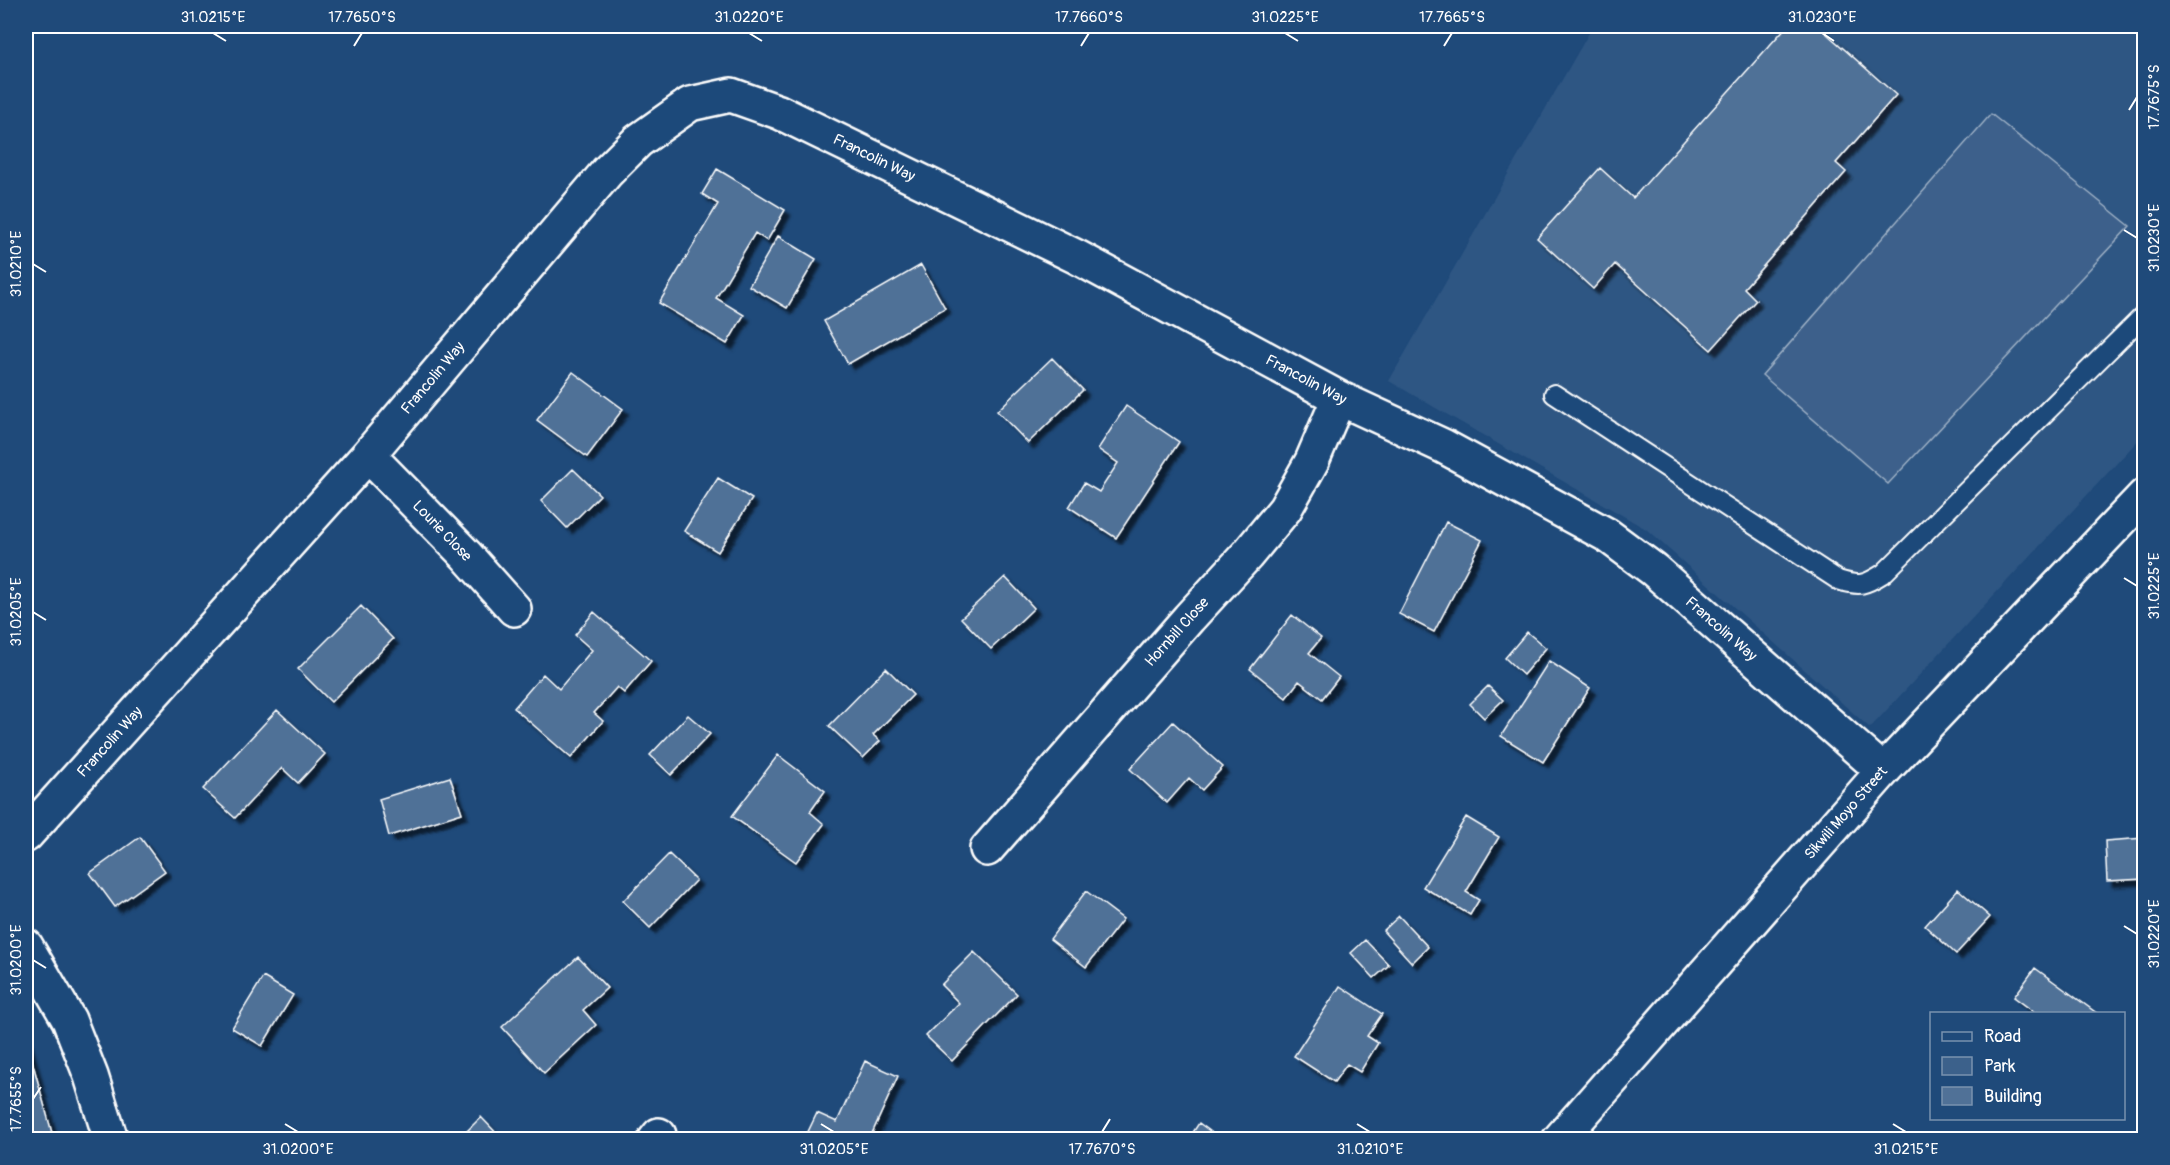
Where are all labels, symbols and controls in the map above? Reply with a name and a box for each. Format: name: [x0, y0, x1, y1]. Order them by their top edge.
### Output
text: 31.0215°E: [181, 8, 245, 27]
text: 17.7650°S: [328, 8, 396, 27]
text: 31.0220°E: [714, 8, 784, 27]
text: 17.7660°S: [1055, 8, 1123, 27]
text: 31.0225°E: [1251, 8, 1319, 27]
text: 17.7665°S: [1419, 8, 1485, 27]
text: 31.0230°E: [1788, 8, 1857, 27]
text: 17.7675°S: [2145, 65, 2164, 129]
street label: Francolin Way: [830, 130, 919, 186]
text: 31.0230°E: [2145, 203, 2164, 272]
text: 31.0210°E: [7, 230, 26, 297]
street label: Francolin Way: [397, 337, 469, 418]
street label: Francolin Way: [1262, 351, 1350, 410]
street label: Lourie Close: [408, 496, 476, 566]
text: 31.0225°E: [2145, 552, 2164, 620]
text: 31.0205°E: [7, 577, 26, 646]
street label: Hornbill Close: [1141, 593, 1214, 671]
street label: Francolin Way: [1681, 593, 1761, 666]
street label: Francolin Way: [73, 702, 147, 781]
street label: Sikwili Moyo Street: [1800, 762, 1892, 863]
text: 31.0220°E: [2145, 899, 2164, 969]
text: 31.0200°E: [7, 924, 26, 996]
legend: [1930, 1012, 2125, 1120]
text: Road: [1984, 1025, 2021, 1048]
text: Park: [1984, 1055, 2016, 1078]
text: 17.7655°S: [7, 1066, 26, 1132]
text: Building: [1984, 1085, 2042, 1108]
text: 31.0200°E: [262, 1140, 334, 1159]
text: 31.0205°E: [800, 1140, 869, 1159]
text: 17.7670°S: [1068, 1140, 1136, 1159]
text: 31.0210°E: [1337, 1140, 1404, 1159]
text: 31.0215°E: [1874, 1140, 1938, 1159]

